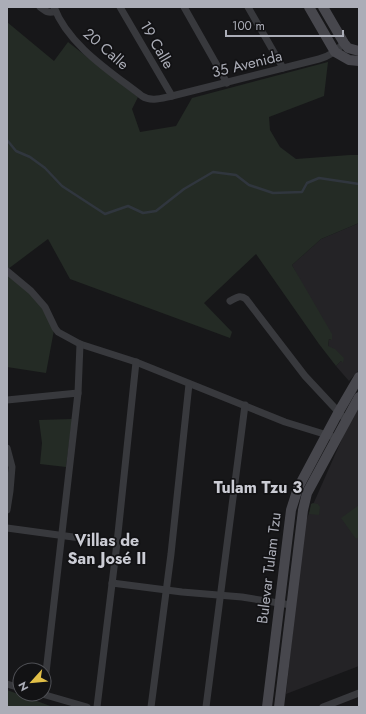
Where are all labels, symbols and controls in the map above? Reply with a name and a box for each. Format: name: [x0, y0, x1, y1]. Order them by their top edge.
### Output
scale bar: [226, 12, 343, 38]
street label: 19 Calle: [134, 17, 180, 73]
text: 100 m: [232, 17, 265, 35]
street label: 20 Calle: [78, 23, 134, 75]
street label: 35 Avenida: [209, 45, 285, 83]
district label: Tulam Tzu 3: [214, 476, 302, 499]
street label: Bulevar Tulam Tzu: [251, 511, 287, 625]
district label: Villas de San José II: [68, 529, 146, 570]
north arrow: [12, 662, 52, 702]
text: N: [14, 679, 32, 694]

